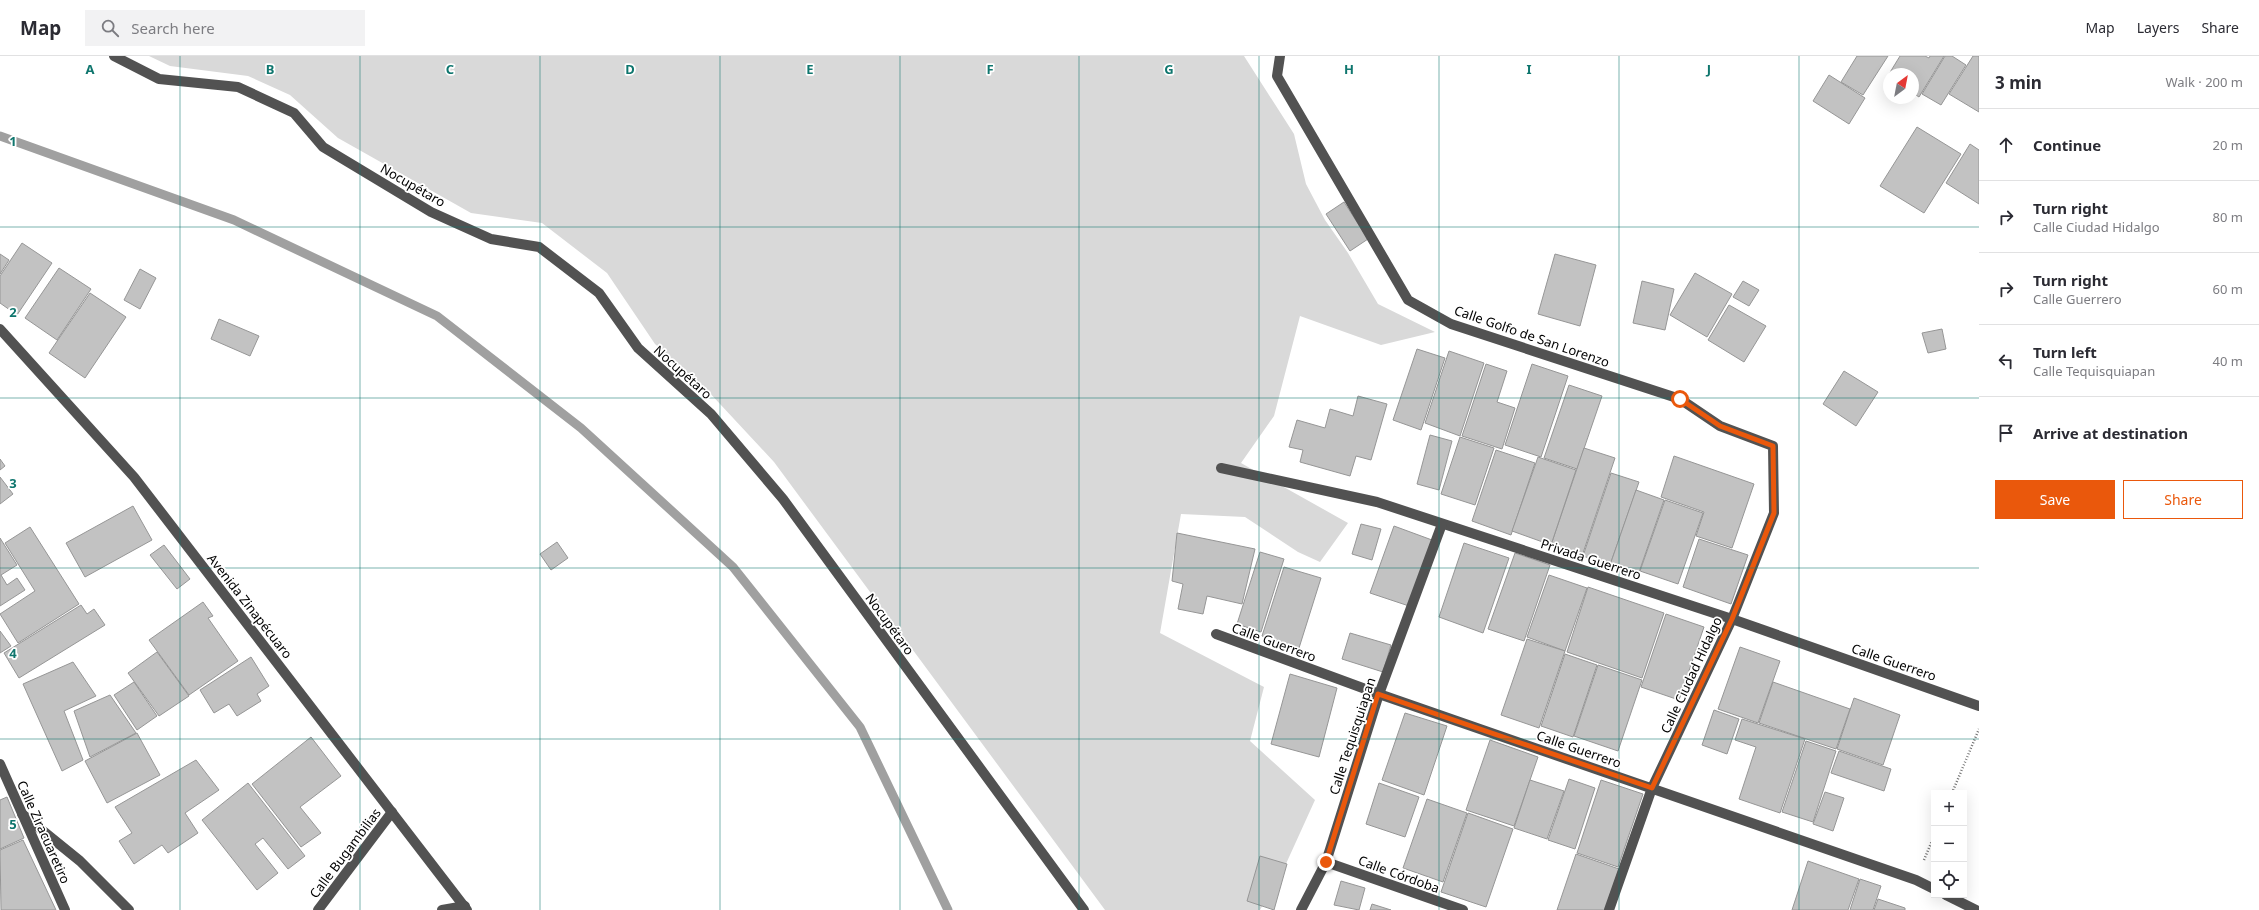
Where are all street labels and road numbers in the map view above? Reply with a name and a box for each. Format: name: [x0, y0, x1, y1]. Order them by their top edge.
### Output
street label: Nocupétaro: [377, 159, 449, 211]
street label: Calle Golfo de San Lorenzo: [1452, 301, 1612, 371]
street label: Nocupétaro: [650, 341, 716, 403]
street label: Privada Guerrero: [1538, 534, 1644, 584]
street label: Avenida Zinapécuaro: [203, 550, 297, 662]
street label: Nocupétaro: [861, 589, 919, 659]
street label: Calle Ciudad Hidalgo: [1656, 614, 1726, 736]
street label: Calle Guerrero: [1229, 618, 1319, 666]
street label: Calle Guerrero: [1849, 639, 1939, 685]
street label: Calle Tequisquiapan: [1325, 675, 1379, 797]
street label: Calle Guerrero: [1534, 726, 1624, 772]
street label: Calle Ziracuaretiro: [13, 778, 75, 887]
street label: Calle Bugambilias: [305, 804, 385, 902]
street label: Calle Córdoba: [1356, 851, 1442, 897]

